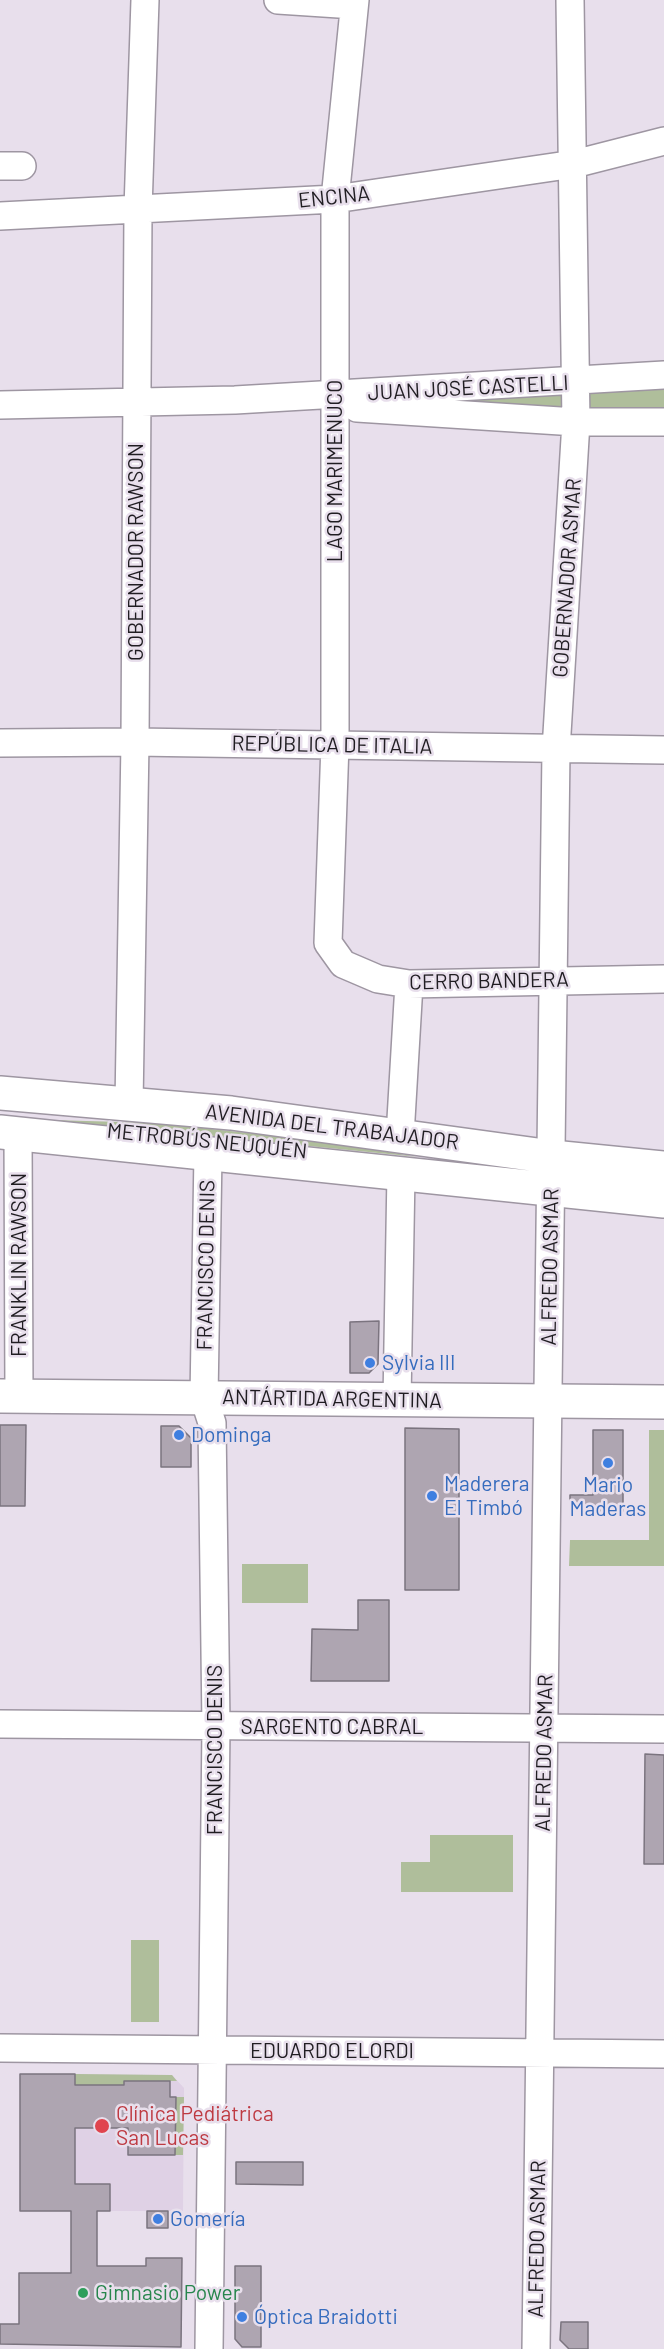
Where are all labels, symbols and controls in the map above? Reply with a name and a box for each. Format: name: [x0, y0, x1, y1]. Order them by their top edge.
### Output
street label: ENCINA: [297, 181, 371, 213]
street label: JUAN JOSÉ CASTELLI: [367, 370, 569, 406]
street label: LAGO MARIMENUCO: [322, 380, 348, 562]
street label: GOBERNADOR RAWSON: [123, 443, 149, 661]
street label: GOBERNADOR ASMAR: [547, 478, 587, 678]
street label: REPÚBLICA DE ITALIA: [231, 731, 433, 759]
street label: CERRO BANDERA: [409, 967, 569, 995]
street label: AVENIDA DEL TRABAJADOR: [204, 1099, 460, 1155]
street label: METROBÚS NEUQUÉN: [106, 1118, 308, 1164]
street label: FRANKLIN RAWSON: [6, 1173, 32, 1357]
street label: FRANCISCO DENIS: [192, 1180, 220, 1350]
street label: ALFREDO ASMAR: [536, 1188, 564, 1346]
place label: Sylvia III: [382, 1350, 455, 1376]
marker: Sylvia III: [363, 1356, 377, 1370]
street label: ANTÁRTIDA ARGENTINA: [222, 1384, 442, 1414]
place label: Dominga: [191, 1422, 271, 1448]
marker: Dominga: [172, 1428, 186, 1442]
marker: Mario Maderas: [601, 1456, 615, 1470]
place label: Maderera El Timbó: [444, 1471, 529, 1521]
place label: Mario Maderas: [570, 1472, 646, 1522]
marker: Maderera El Timbó: [425, 1489, 439, 1503]
street label: FRANCISCO DENIS: [202, 1665, 228, 1835]
street label: ALFREDO ASMAR: [530, 1674, 558, 1832]
street label: SARGENTO CABRAL: [241, 1714, 423, 1740]
street label: EDUARDO ELORDI: [250, 2038, 414, 2064]
place label: Clínica Pediátrica San Lucas: [116, 2101, 274, 2151]
marker: Clínica Pediátrica San Lucas: [93, 2117, 111, 2135]
street label: ALFREDO ASMAR: [523, 2160, 551, 2318]
place label: Gomería: [170, 2206, 246, 2232]
marker: Gomería: [151, 2212, 165, 2226]
place label: Gimnasio Power: [95, 2280, 240, 2306]
marker: Gimnasio Power: [76, 2286, 90, 2300]
place label: Óptica Braidotti: [254, 2304, 398, 2330]
marker: Óptica Braidotti: [235, 2310, 249, 2324]

